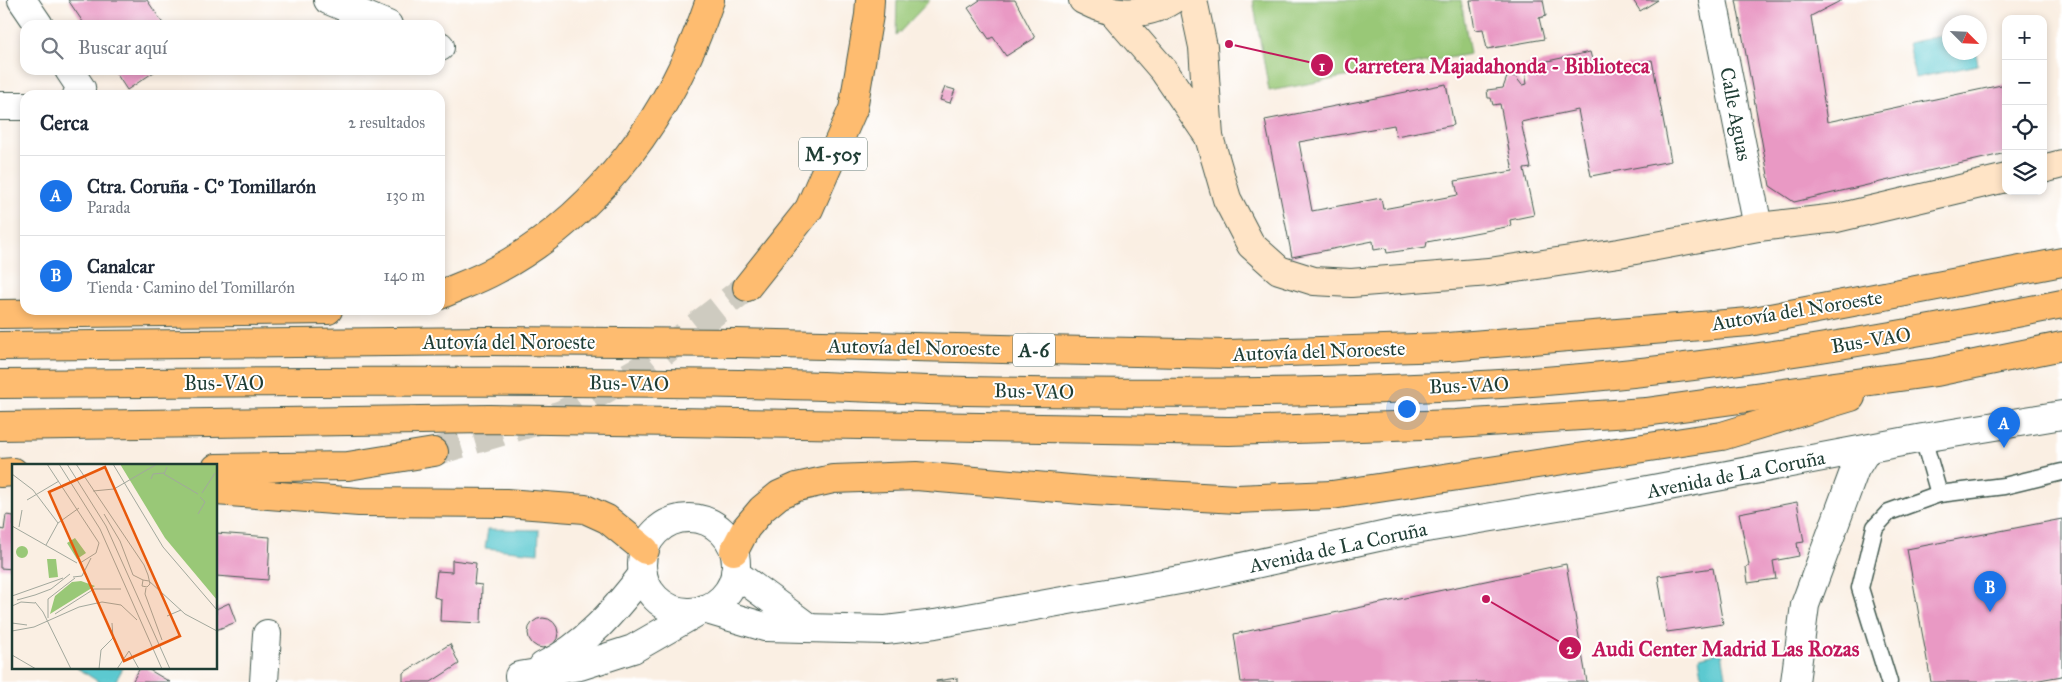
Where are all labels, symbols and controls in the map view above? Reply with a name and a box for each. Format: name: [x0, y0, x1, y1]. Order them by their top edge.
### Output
north arrow: [1942, 15, 1987, 60]
map controls: [2002, 15, 2047, 195]
button: +: [2002, 15, 2047, 60]
search box: [20, 20, 445, 75]
icon: search: [38, 34, 66, 62]
text: Buscar aquí: [78, 36, 167, 59]
callout: Carretera Majadahonda - Biblioteca: [1309, 47, 1660, 83]
text: Carretera Majadahonda - Biblioteca: [1344, 53, 1651, 79]
text: 1: [1319, 57, 1325, 75]
button: −: [2002, 60, 2047, 105]
street label: Calle Aguas: [1714, 65, 1757, 163]
button: locate: [2002, 105, 2047, 150]
text: Cerca: [40, 110, 89, 136]
text: 2 resultados: [348, 113, 425, 132]
road number: M-505: [799, 138, 867, 170]
button: layers: [2002, 150, 2047, 195]
text: Ctra. Coruña - Cº Tomillarón: [87, 175, 316, 198]
text: A: [51, 186, 61, 205]
text: 130 m: [386, 186, 425, 205]
text: Parada: [87, 198, 130, 217]
text: Canalcar: [87, 255, 155, 278]
text: B: [51, 266, 61, 285]
text: 140 m: [384, 266, 425, 285]
text: Tienda · Camino del Tomillarón: [87, 278, 295, 297]
street label: Autovía del Noroeste: [1709, 285, 1884, 336]
street label: Bus-VAO: [1829, 322, 1913, 358]
street label: Autovía del Noroeste: [422, 330, 595, 354]
street label: Autovía del Noroeste: [827, 333, 1000, 361]
road number: A-6: [1013, 334, 1055, 366]
street label: Autovía del Noroeste: [1231, 336, 1406, 366]
street label: Bus-VAO: [589, 370, 669, 396]
street label: Bus-VAO: [184, 371, 264, 395]
street label: Bus-VAO: [1428, 372, 1510, 398]
street label: Bus-VAO: [994, 378, 1074, 404]
your location: [1394, 396, 1420, 422]
pin: A: [1988, 407, 2020, 448]
street label: Avenida de La Coruña: [1644, 445, 1828, 503]
inset map: [12, 464, 218, 670]
street label: Avenida de La Coruña: [1246, 516, 1430, 578]
pin: B: [1974, 571, 2006, 612]
callout: Audi Center Madrid Las Rozas: [1557, 630, 1869, 666]
text: Audi Center Madrid Las Rozas: [1591, 636, 1860, 662]
text: 2: [1566, 640, 1574, 658]

